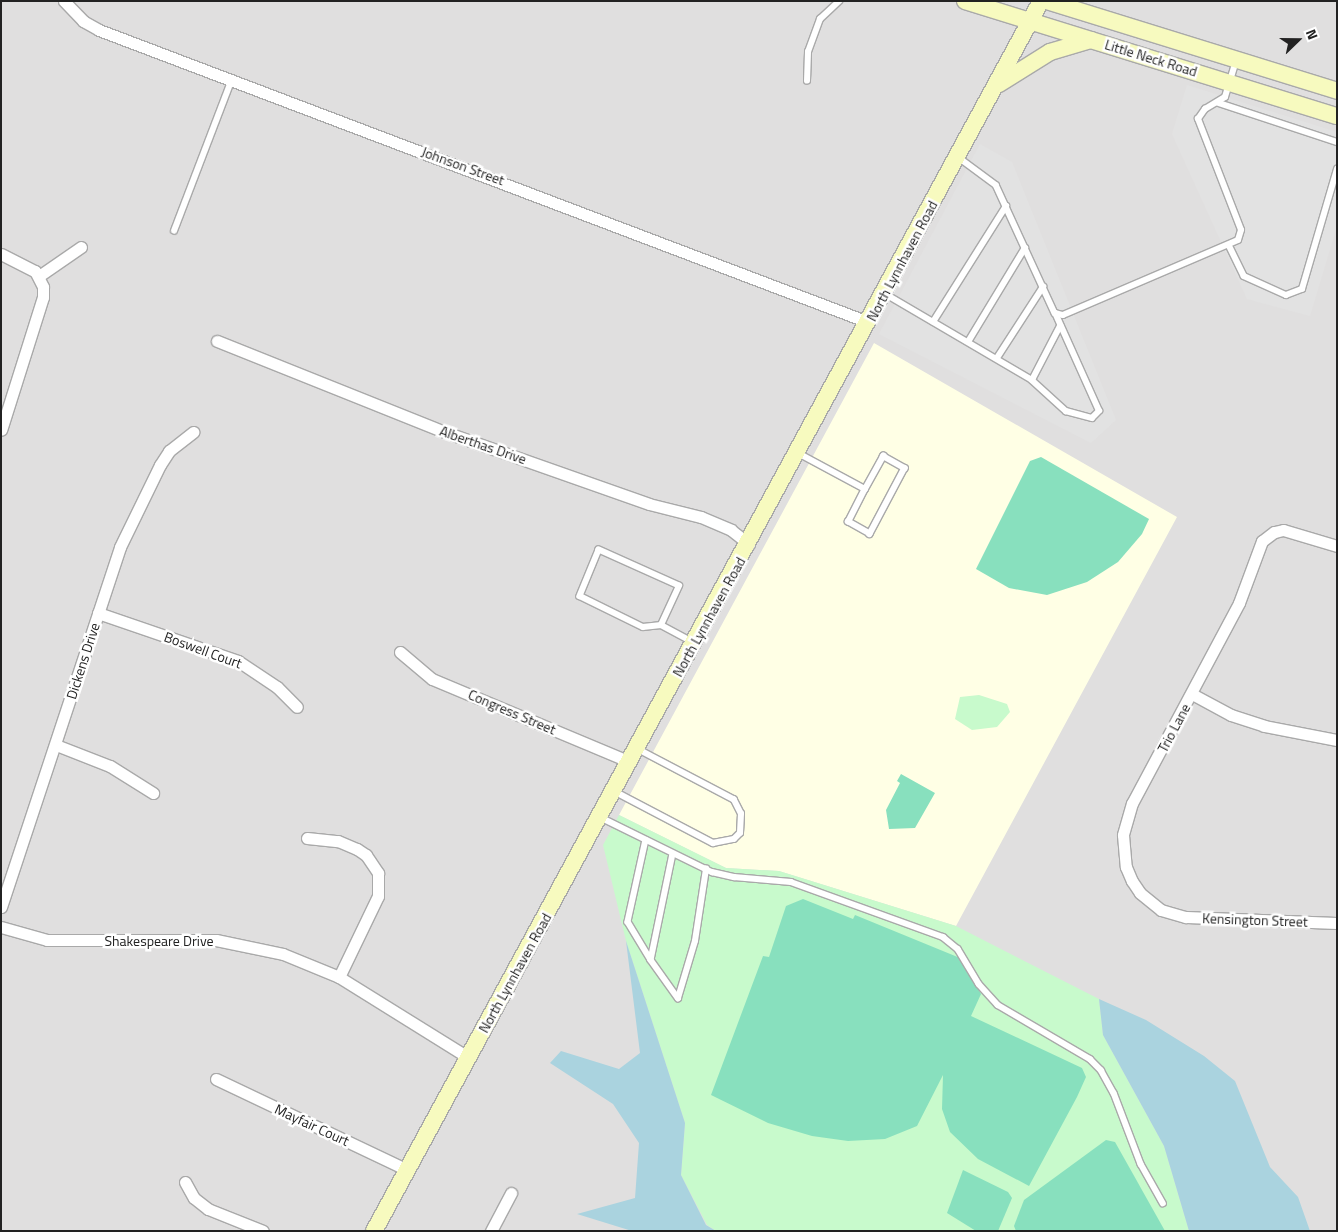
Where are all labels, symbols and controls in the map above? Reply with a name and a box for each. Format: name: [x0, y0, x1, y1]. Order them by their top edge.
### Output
north arrow: [1273, 15, 1323, 65]
text: N: [1301, 26, 1324, 43]
street label: Little Neck Road: [1103, 36, 1199, 80]
street label: Johnson Street: [419, 143, 507, 189]
street label: North Lynnhaven Road: [863, 198, 941, 324]
street label: Alberthas Drive: [437, 422, 529, 468]
street label: North Lynnhaven Road: [669, 554, 749, 680]
street label: Dickens Drive: [63, 621, 103, 701]
street label: Boswell Court: [162, 628, 244, 672]
street label: Congress Street: [466, 686, 558, 738]
street label: Trio Lane: [1154, 701, 1194, 755]
street label: North Lynnhaven Road: [475, 910, 555, 1036]
street label: Kensington Street: [1202, 910, 1308, 930]
street label: Shakespeare Drive: [104, 933, 214, 949]
street label: Mayfair Court: [272, 1100, 352, 1150]

